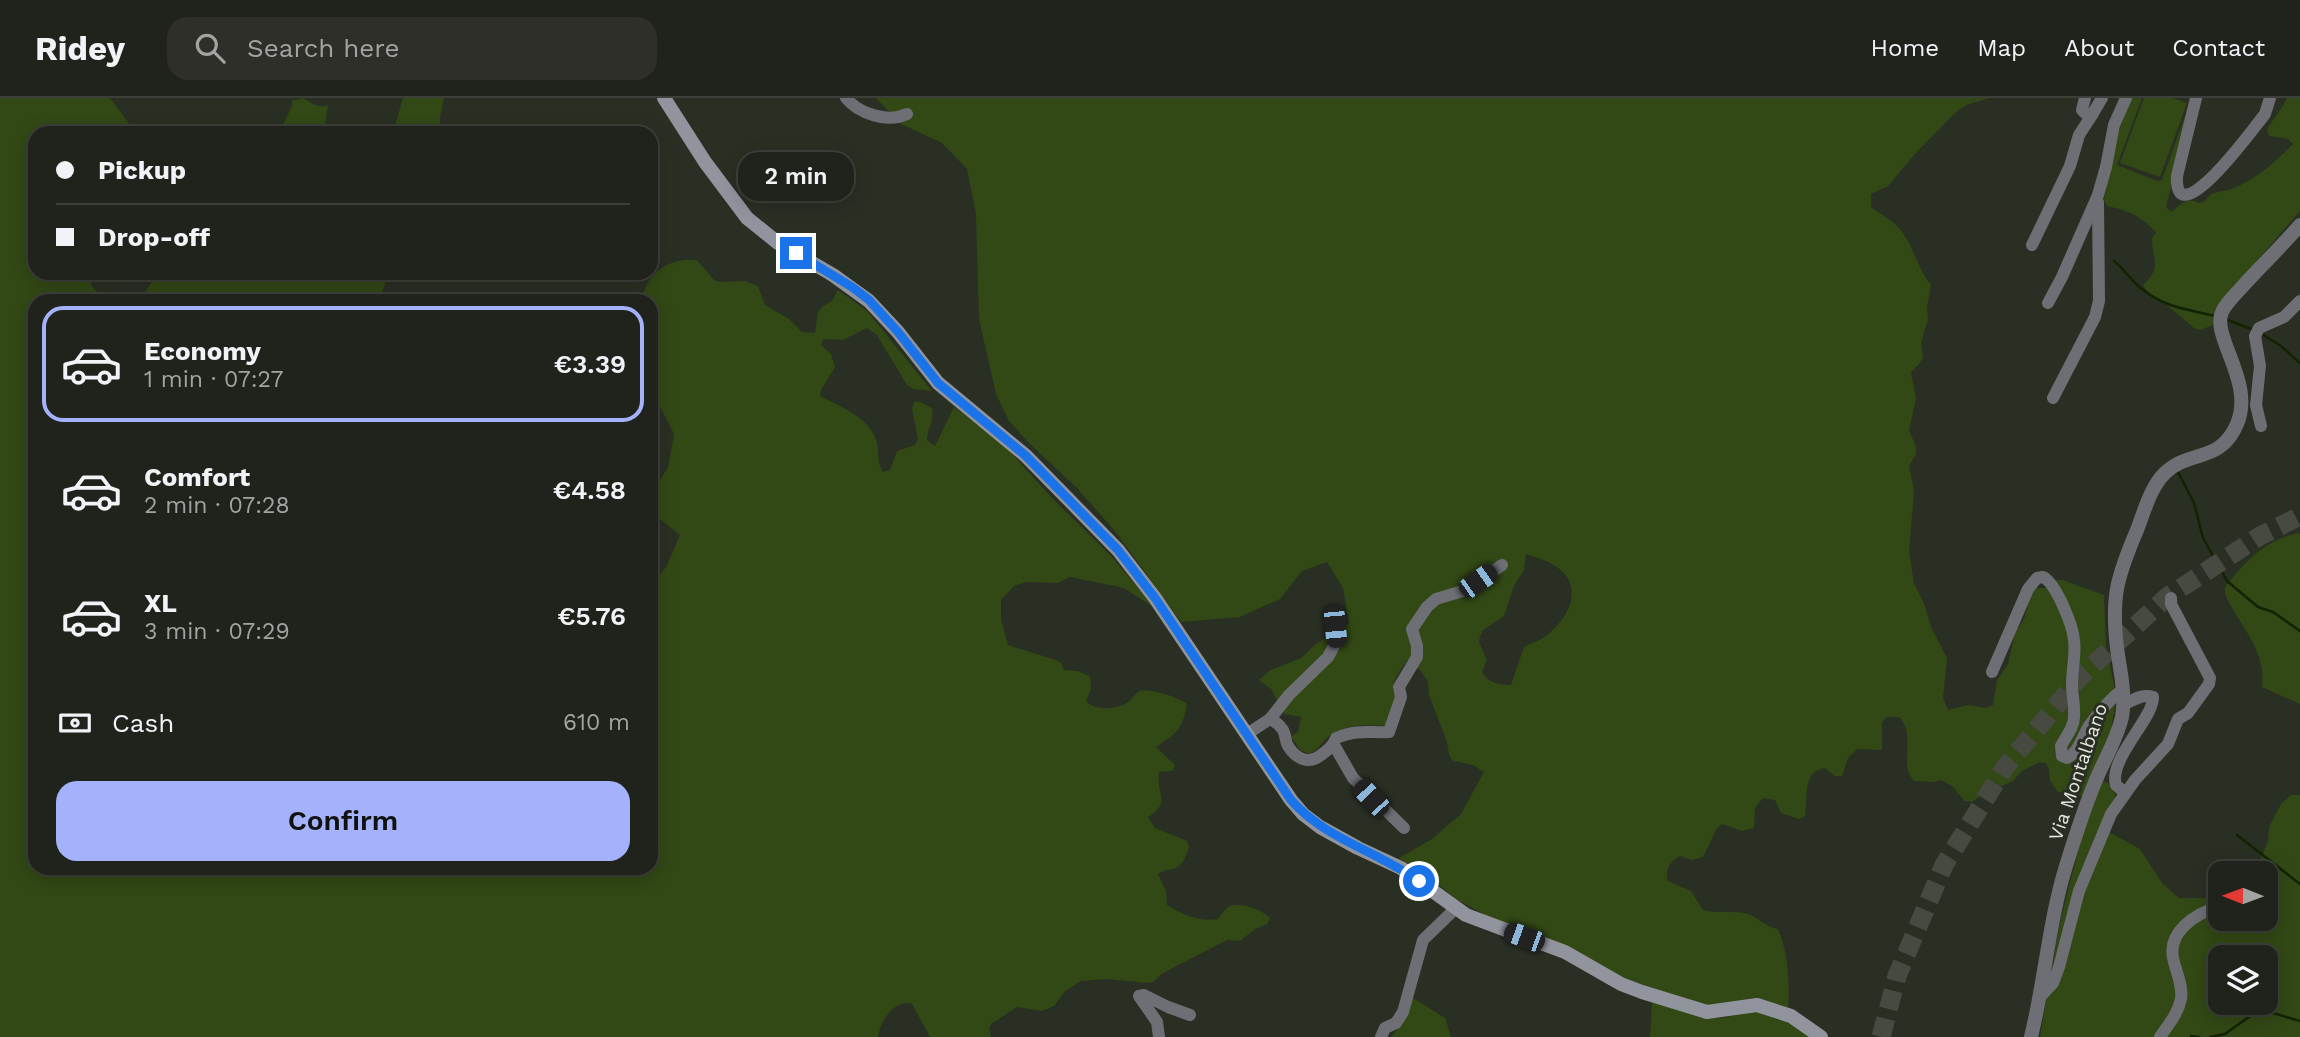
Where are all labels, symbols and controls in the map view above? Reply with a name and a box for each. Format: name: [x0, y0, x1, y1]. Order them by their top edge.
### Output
search box: [167, 17, 657, 80]
text: Ridey: [35, 29, 125, 68]
icon: search: [191, 29, 229, 67]
text: Search here: [247, 33, 399, 63]
text: Home: [1871, 34, 1939, 62]
text: Map: [1977, 34, 2026, 62]
text: About: [2064, 34, 2134, 62]
text: Contact: [2172, 34, 2265, 62]
callout: 2 min: [738, 152, 854, 200]
text: Pickup: [98, 155, 186, 185]
text: 2 min: [764, 163, 828, 190]
text: Drop-off: [98, 222, 210, 252]
route end: [780, 237, 812, 269]
icon: car: [60, 333, 123, 396]
text: Economy: [144, 336, 261, 366]
text: €3.39: [554, 349, 626, 379]
text: 1 min · 07:27: [144, 366, 283, 393]
icon: car: [60, 459, 123, 522]
text: Comfort: [144, 462, 250, 492]
text: €4.58: [553, 475, 626, 505]
text: 2 min · 07:28: [144, 492, 290, 519]
car: [1455, 560, 1502, 602]
icon: car: [60, 585, 123, 648]
text: XL: [144, 588, 177, 618]
text: €5.76: [557, 601, 626, 631]
car: [1323, 605, 1348, 649]
text: 3 min · 07:29: [144, 618, 290, 645]
street label: Via Montalbano: [2044, 700, 2112, 844]
icon: cash: [56, 704, 94, 742]
text: Cash: [112, 708, 174, 738]
text: 610 m: [563, 709, 630, 736]
car: [1349, 775, 1394, 821]
button: Confirm: [56, 781, 630, 861]
north arrow: [2208, 861, 2278, 931]
map controls: [2208, 861, 2278, 1015]
route start: [1403, 865, 1435, 897]
car: [1501, 920, 1548, 954]
button: layers: [2208, 945, 2278, 1015]

